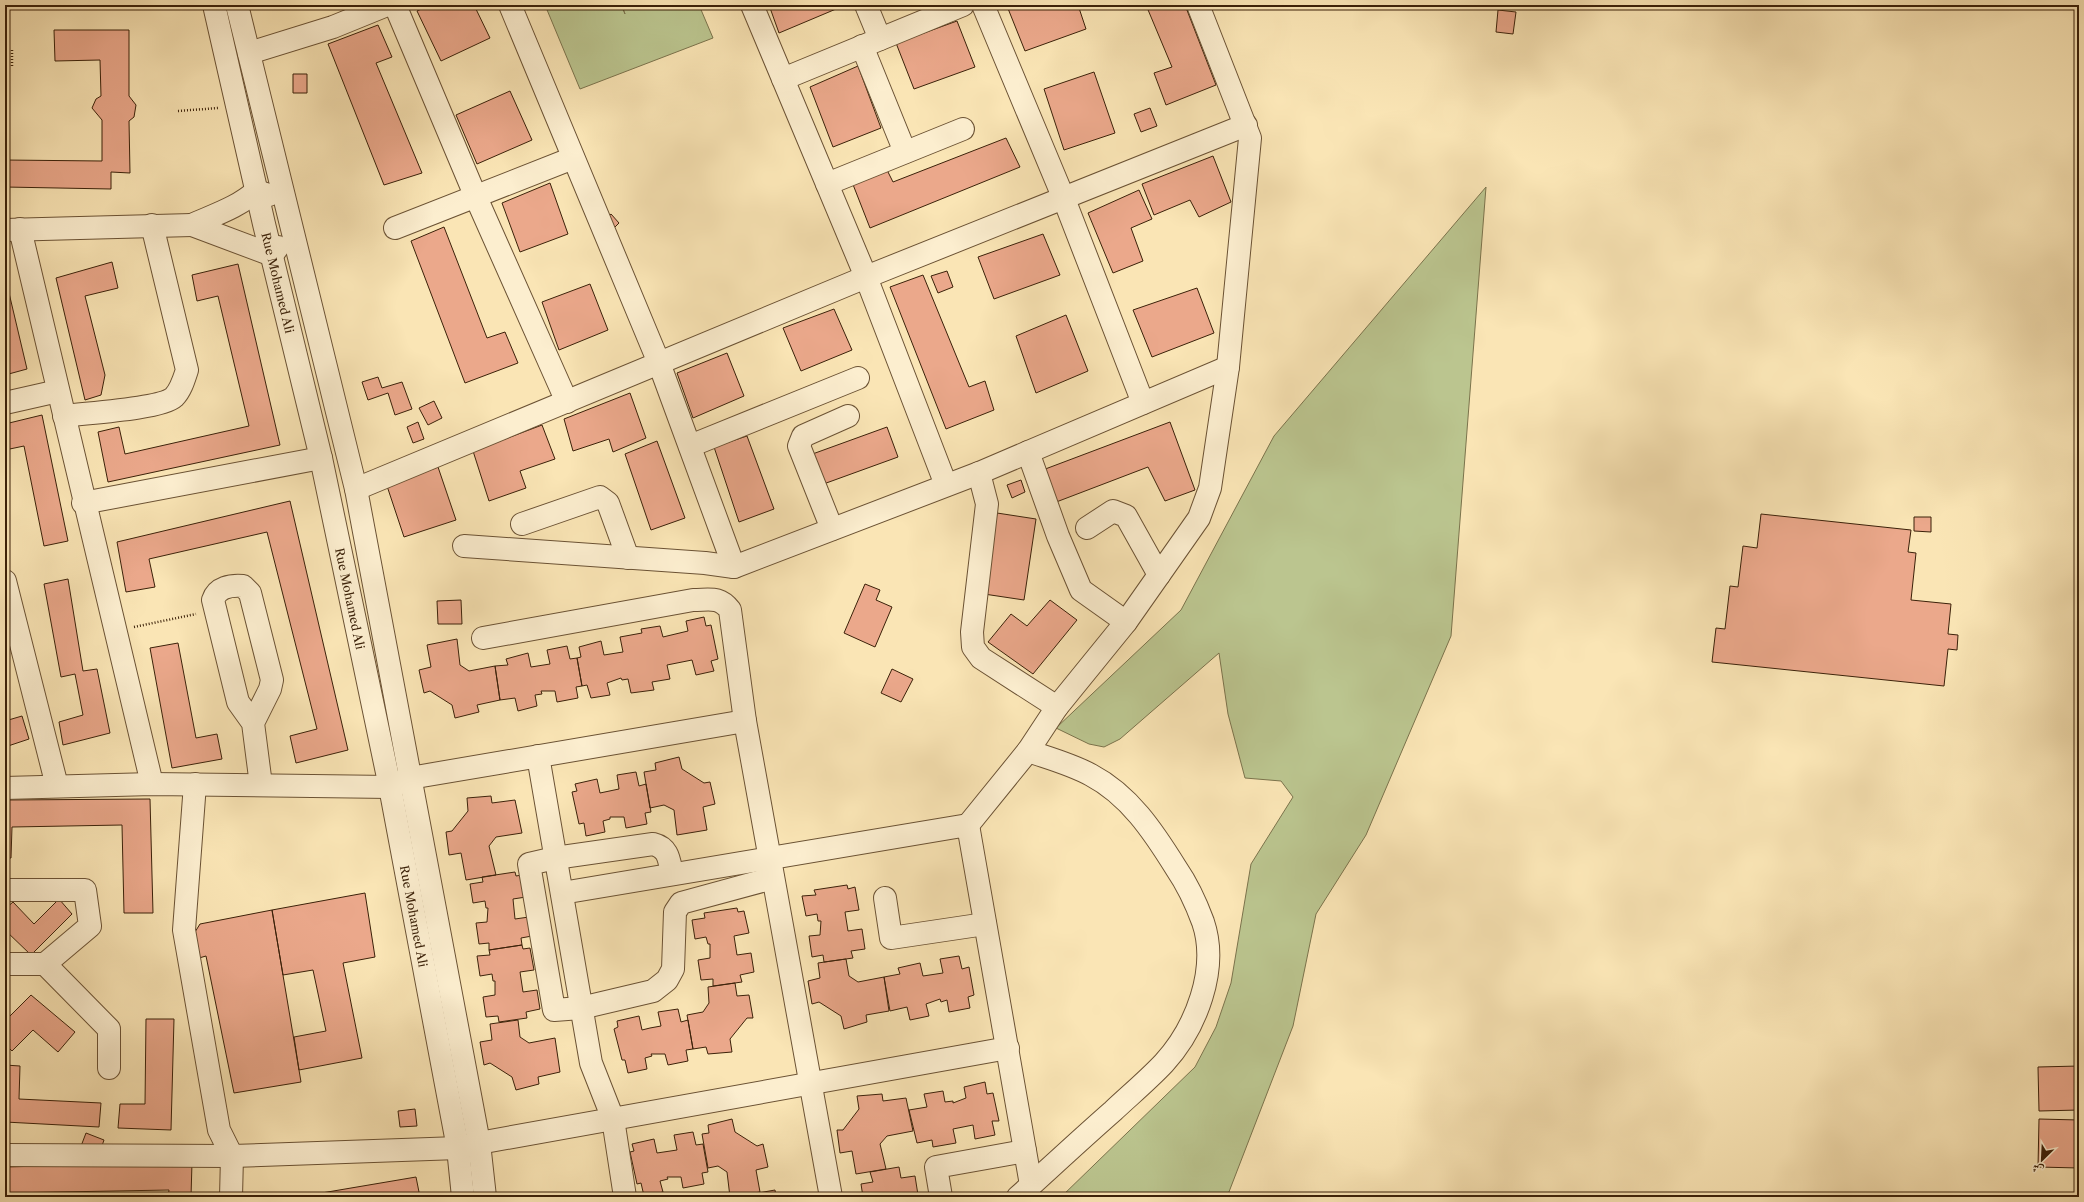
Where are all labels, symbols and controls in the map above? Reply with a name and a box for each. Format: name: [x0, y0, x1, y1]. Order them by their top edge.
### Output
street label: Rue Mohamed Ali: [259, 231, 298, 335]
street label: Rue Mohamed Ali: [333, 546, 368, 651]
street label: Rue Mohamed Ali: [397, 864, 431, 969]
north arrow: [2022, 1140, 2062, 1180]
text: ش: [2030, 1160, 2046, 1178]

